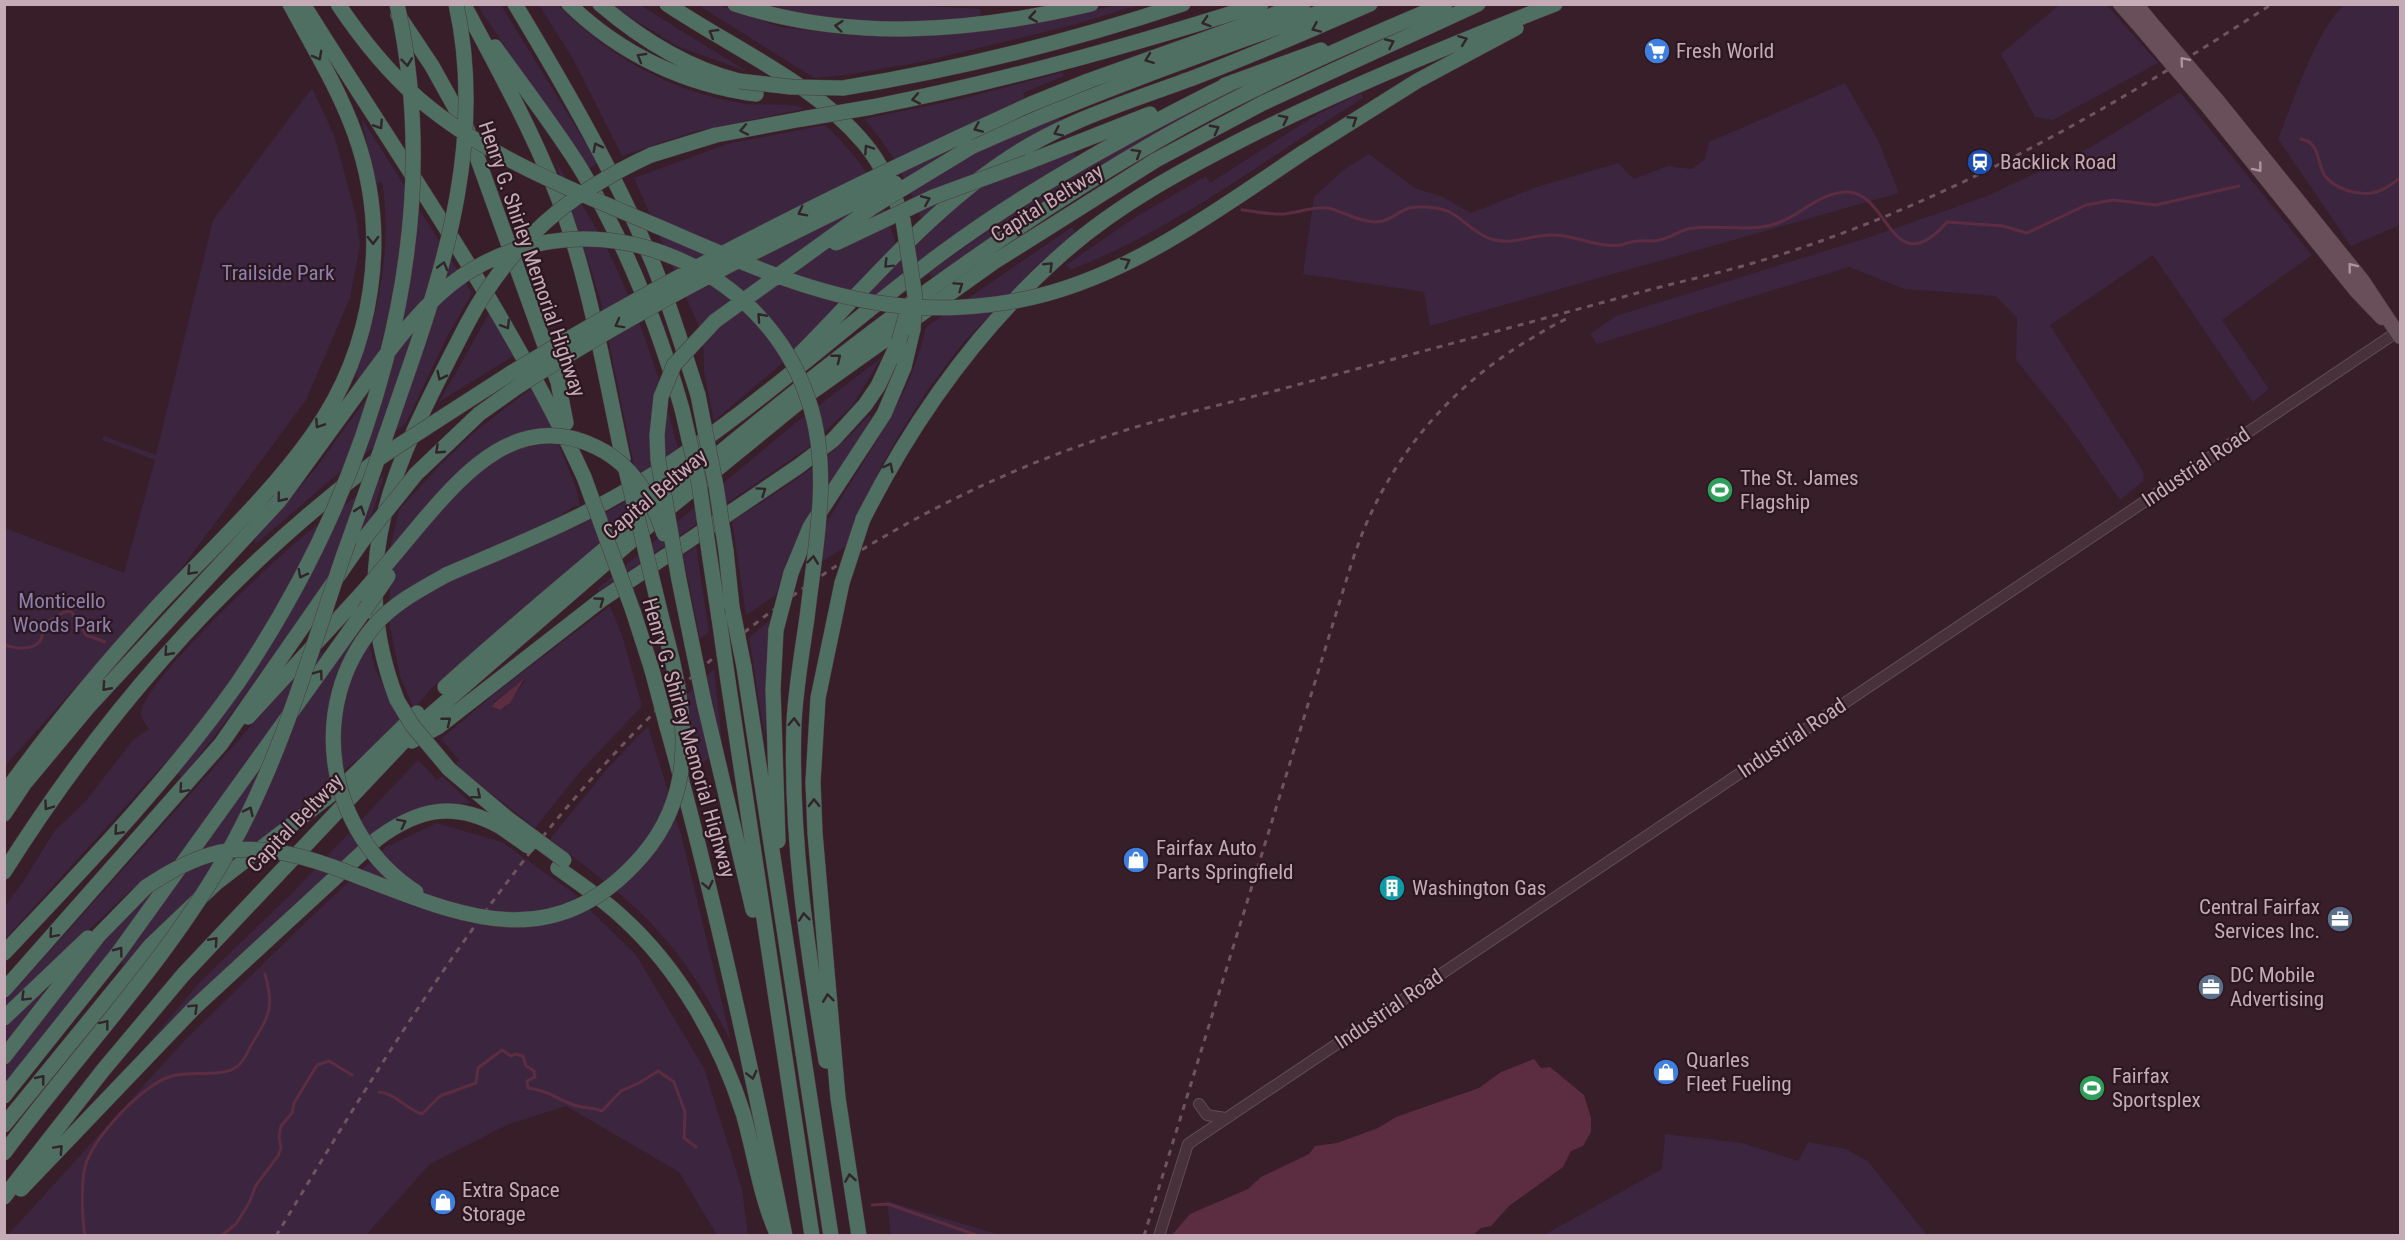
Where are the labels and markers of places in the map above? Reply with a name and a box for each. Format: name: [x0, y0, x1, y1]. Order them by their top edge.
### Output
supermarket icon: Fresh World: [1642, 36, 1672, 66]
place label: Fresh World: [1676, 39, 1774, 63]
station icon: Backlick Road: [1965, 147, 1995, 177]
place label: Backlick Road: [2000, 150, 2116, 174]
place label: The St. James Flagship: [1740, 466, 1859, 514]
sports icon: The St. James Flagship: [1705, 475, 1735, 505]
place label: Fairfax Auto Parts Springfield: [1156, 836, 1293, 884]
shop icon: Fairfax Auto Parts Springfield: [1121, 845, 1151, 875]
building icon: Washington Gas: [1377, 873, 1407, 903]
place label: Washington Gas: [1412, 876, 1546, 900]
place label: Central Fairfax Services Inc.: [2199, 895, 2320, 943]
office icon: Central Fairfax Services Inc.: [2325, 904, 2355, 934]
place label: DC Mobile Advertising: [2230, 963, 2324, 1011]
office icon: DC Mobile Advertising: [2196, 972, 2226, 1002]
place label: Quarles Fleet Fueling: [1686, 1048, 1792, 1096]
shop icon: Quarles Fleet Fueling: [1651, 1057, 1681, 1087]
place label: Fairfax Sportsplex: [2112, 1064, 2201, 1112]
sports icon: Fairfax Sportsplex: [2077, 1073, 2107, 1103]
place label: Extra Space Storage: [462, 1178, 560, 1226]
shop icon: Extra Space Storage: [428, 1187, 458, 1217]

